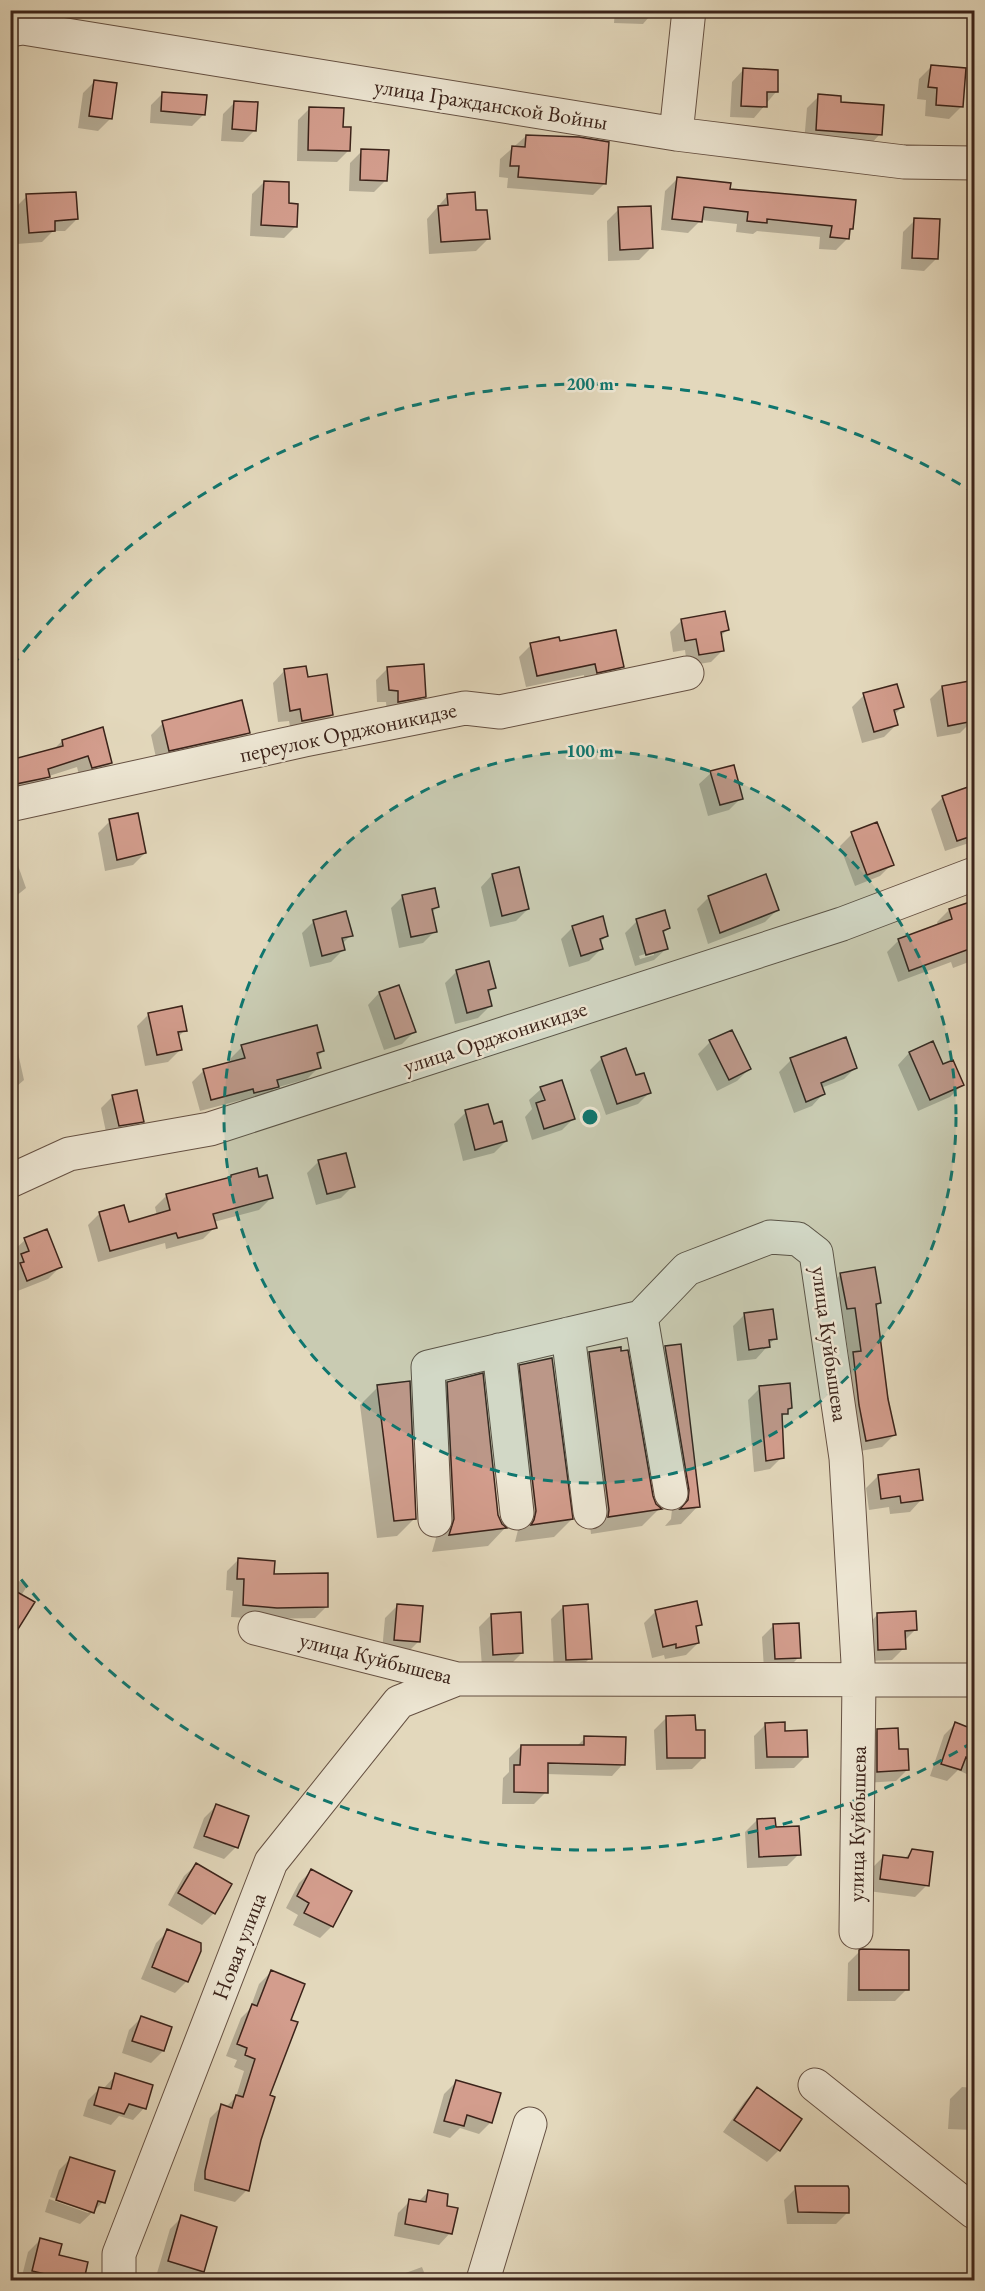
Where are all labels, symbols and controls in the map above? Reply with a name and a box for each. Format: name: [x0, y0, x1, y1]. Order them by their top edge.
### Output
street label: улица Гражданской Войны: [372, 71, 610, 137]
text: 200 m: [566, 372, 614, 395]
street label: переулок Орджоникидзе: [237, 695, 459, 769]
text: 100 m: [566, 739, 614, 762]
street label: улица Орджоникидзе: [399, 993, 591, 1080]
centre of rings: [580, 1107, 600, 1127]
street label: улица Куйбышева: [805, 1265, 855, 1424]
street label: улица Куйбышева: [297, 1625, 456, 1691]
street label: улица Куйбышева: [841, 1745, 873, 1902]
street label: Новая улица: [205, 1888, 273, 2004]

